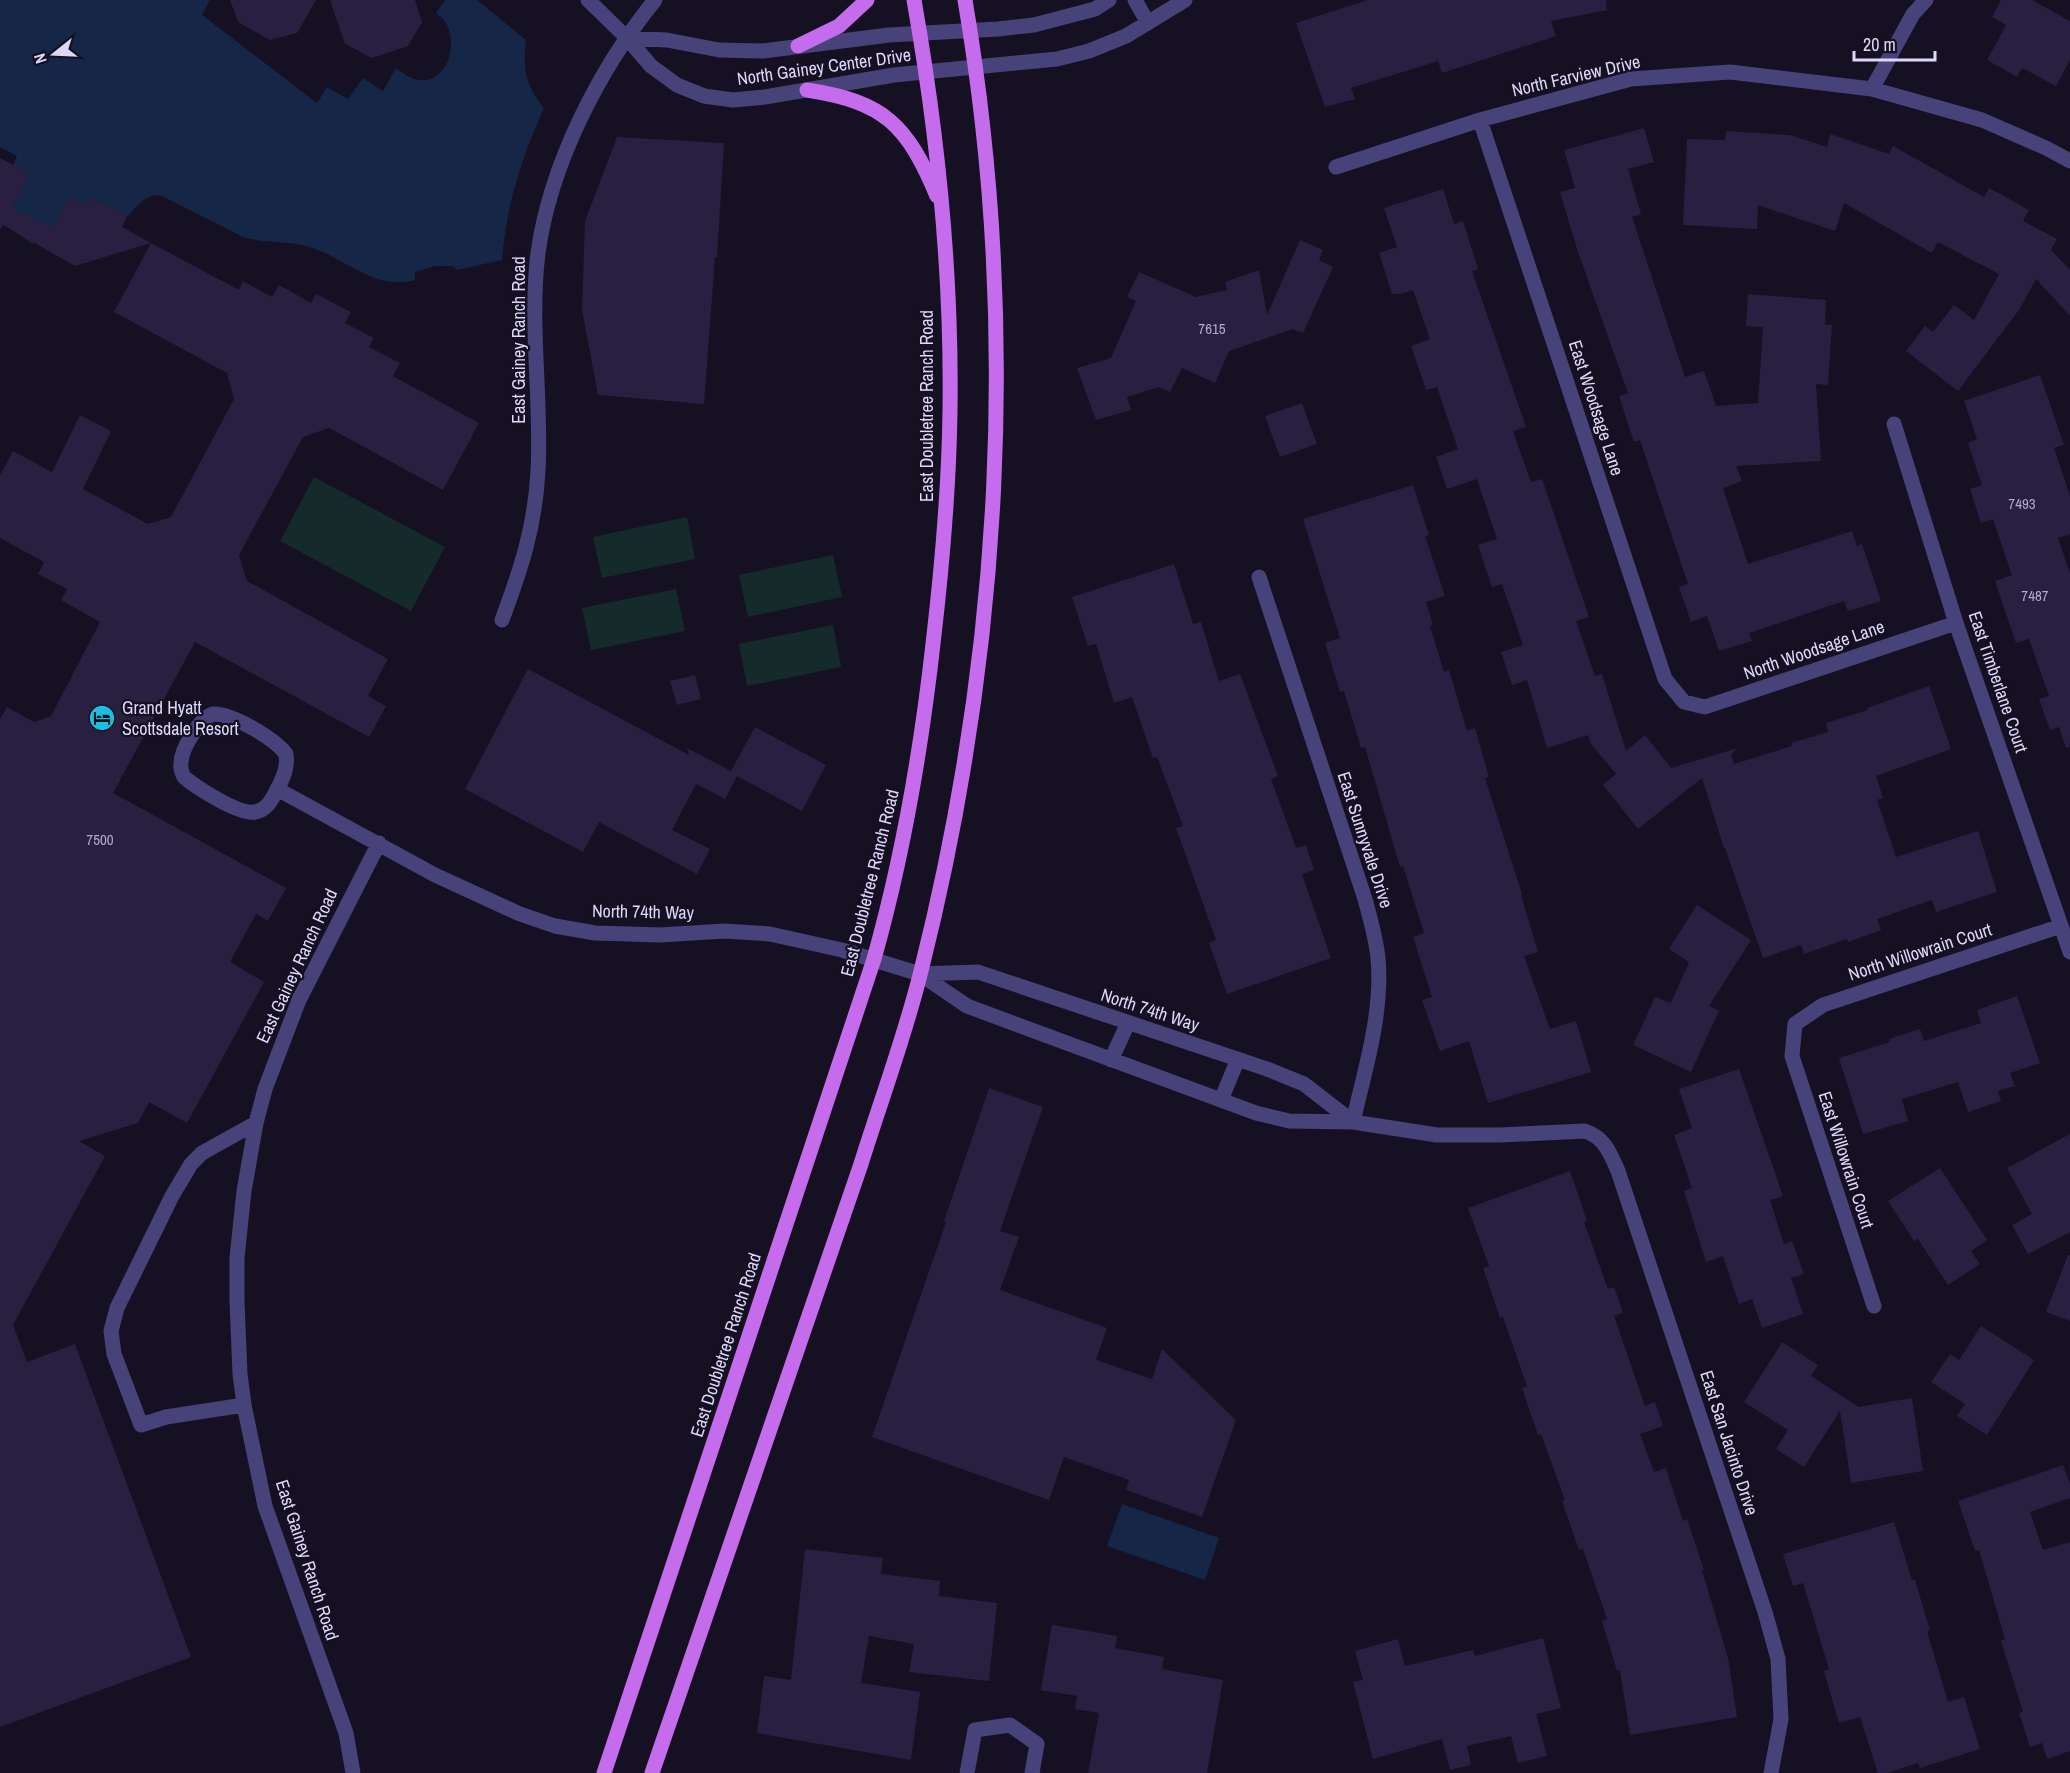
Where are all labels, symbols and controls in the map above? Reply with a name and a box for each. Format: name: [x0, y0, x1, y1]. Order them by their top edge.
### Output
north arrow: [24, 24, 84, 84]
scale bar: [1854, 24, 1935, 62]
text: 20 m: [1863, 32, 1896, 57]
street label: North Gainey Center Drive: [735, 42, 913, 91]
street label: North Farview Drive: [1509, 49, 1643, 102]
text: N: [28, 51, 52, 67]
street label: East Gainey Ranch Road: [506, 256, 531, 424]
street label: East Doubletree Ranch Road: [914, 310, 939, 502]
house number: 7615: [1198, 318, 1226, 339]
street label: East Woodsage Lane: [1563, 337, 1630, 479]
house number: 7493: [2008, 493, 2036, 514]
house number: 7487: [2021, 585, 2049, 606]
street label: East Timberlane Court: [1963, 608, 2034, 756]
street label: North Woodsage Lane: [1740, 614, 1888, 685]
place label: Grand Hyatt Scottsdale Resort: [122, 695, 239, 741]
hotel icon: Grand Hyatt Scottsdale Resort: [87, 703, 117, 733]
street label: East Sunnyvale Drive: [1332, 768, 1399, 911]
street label: East Doubletree Ranch Road: [834, 787, 905, 979]
house number: 7500: [86, 829, 114, 850]
street label: East Gainey Ranch Road: [250, 885, 343, 1047]
street label: North 74th Way: [592, 898, 695, 925]
street label: North Willowrain Court: [1845, 917, 1995, 986]
street label: North 74th Way: [1098, 982, 1203, 1037]
street label: East Willowrain Court: [1813, 1088, 1880, 1232]
street label: East Doubletree Ranch Road: [684, 1250, 767, 1440]
street label: East San Jacinto Drive: [1694, 1367, 1765, 1518]
street label: East Gainey Ranch Road: [270, 1476, 345, 1643]

